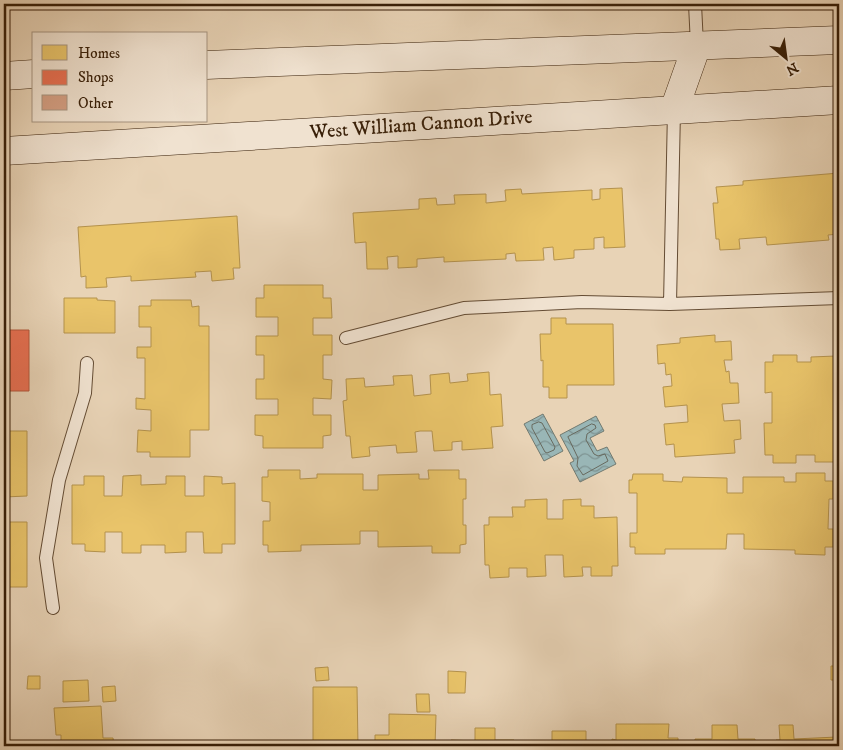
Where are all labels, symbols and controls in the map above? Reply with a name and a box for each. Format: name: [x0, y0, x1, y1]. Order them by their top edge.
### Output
legend: [32, 32, 208, 122]
north arrow: [760, 32, 810, 82]
text: Homes: [78, 44, 120, 63]
text: N: [782, 58, 801, 79]
text: Shops: [78, 68, 114, 87]
text: Other: [78, 94, 113, 113]
street label: West William Cannon Drive: [308, 105, 533, 145]

